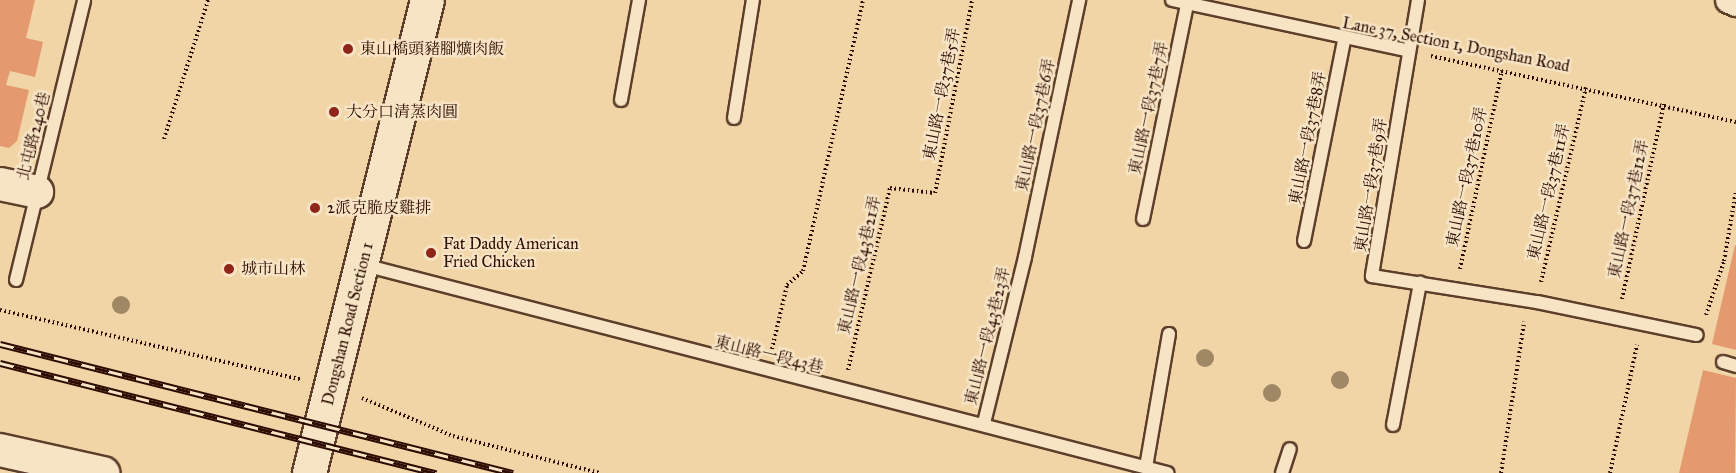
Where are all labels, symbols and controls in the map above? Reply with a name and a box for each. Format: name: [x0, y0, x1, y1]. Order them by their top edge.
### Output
street label: Lane 37, Section 1, Dongshan Road: [1341, 14, 1571, 76]
street label: 東山路一段37巷5弄: [920, 26, 964, 162]
place label: 東山橋頭豬腳爌肉飯: [360, 39, 504, 59]
street label: 東山路一段37巷7弄: [1126, 40, 1172, 176]
marker: 東山橋頭豬腳爌肉飯: [341, 42, 355, 56]
street label: 東山路一段37巷6弄: [1013, 57, 1059, 193]
street label: 東山路一段37巷8弄: [1286, 70, 1330, 206]
street label: 北屯路240巷: [14, 90, 54, 182]
place label: 大分口清蒸肉圓: [346, 102, 458, 122]
marker: 大分口清蒸肉圓: [327, 105, 341, 119]
street label: 東山路一段37巷10弄: [1443, 105, 1491, 249]
street label: 東山路一段37巷9弄: [1351, 117, 1391, 253]
street label: 東山路一段37巷11弄: [1524, 122, 1574, 262]
street label: 東山路一段37巷12弄: [1605, 138, 1653, 280]
street label: 東山路一段43巷21弄: [835, 194, 885, 336]
place label: 2派克脆皮雞排: [327, 198, 431, 218]
marker: 2派克脆皮雞排: [308, 201, 322, 215]
place label: Fat Daddy American Fried Chicken: [443, 234, 579, 272]
street label: Dongshan Road Section 1: [318, 241, 378, 407]
marker: Fat Daddy American Fried Chicken: [424, 246, 438, 260]
place label: 城市山林: [241, 259, 305, 279]
marker: 城市山林: [222, 262, 236, 276]
street label: 東山路一段43巷23弄: [962, 265, 1014, 407]
street label: 東山路一段43巷: [713, 332, 825, 378]

